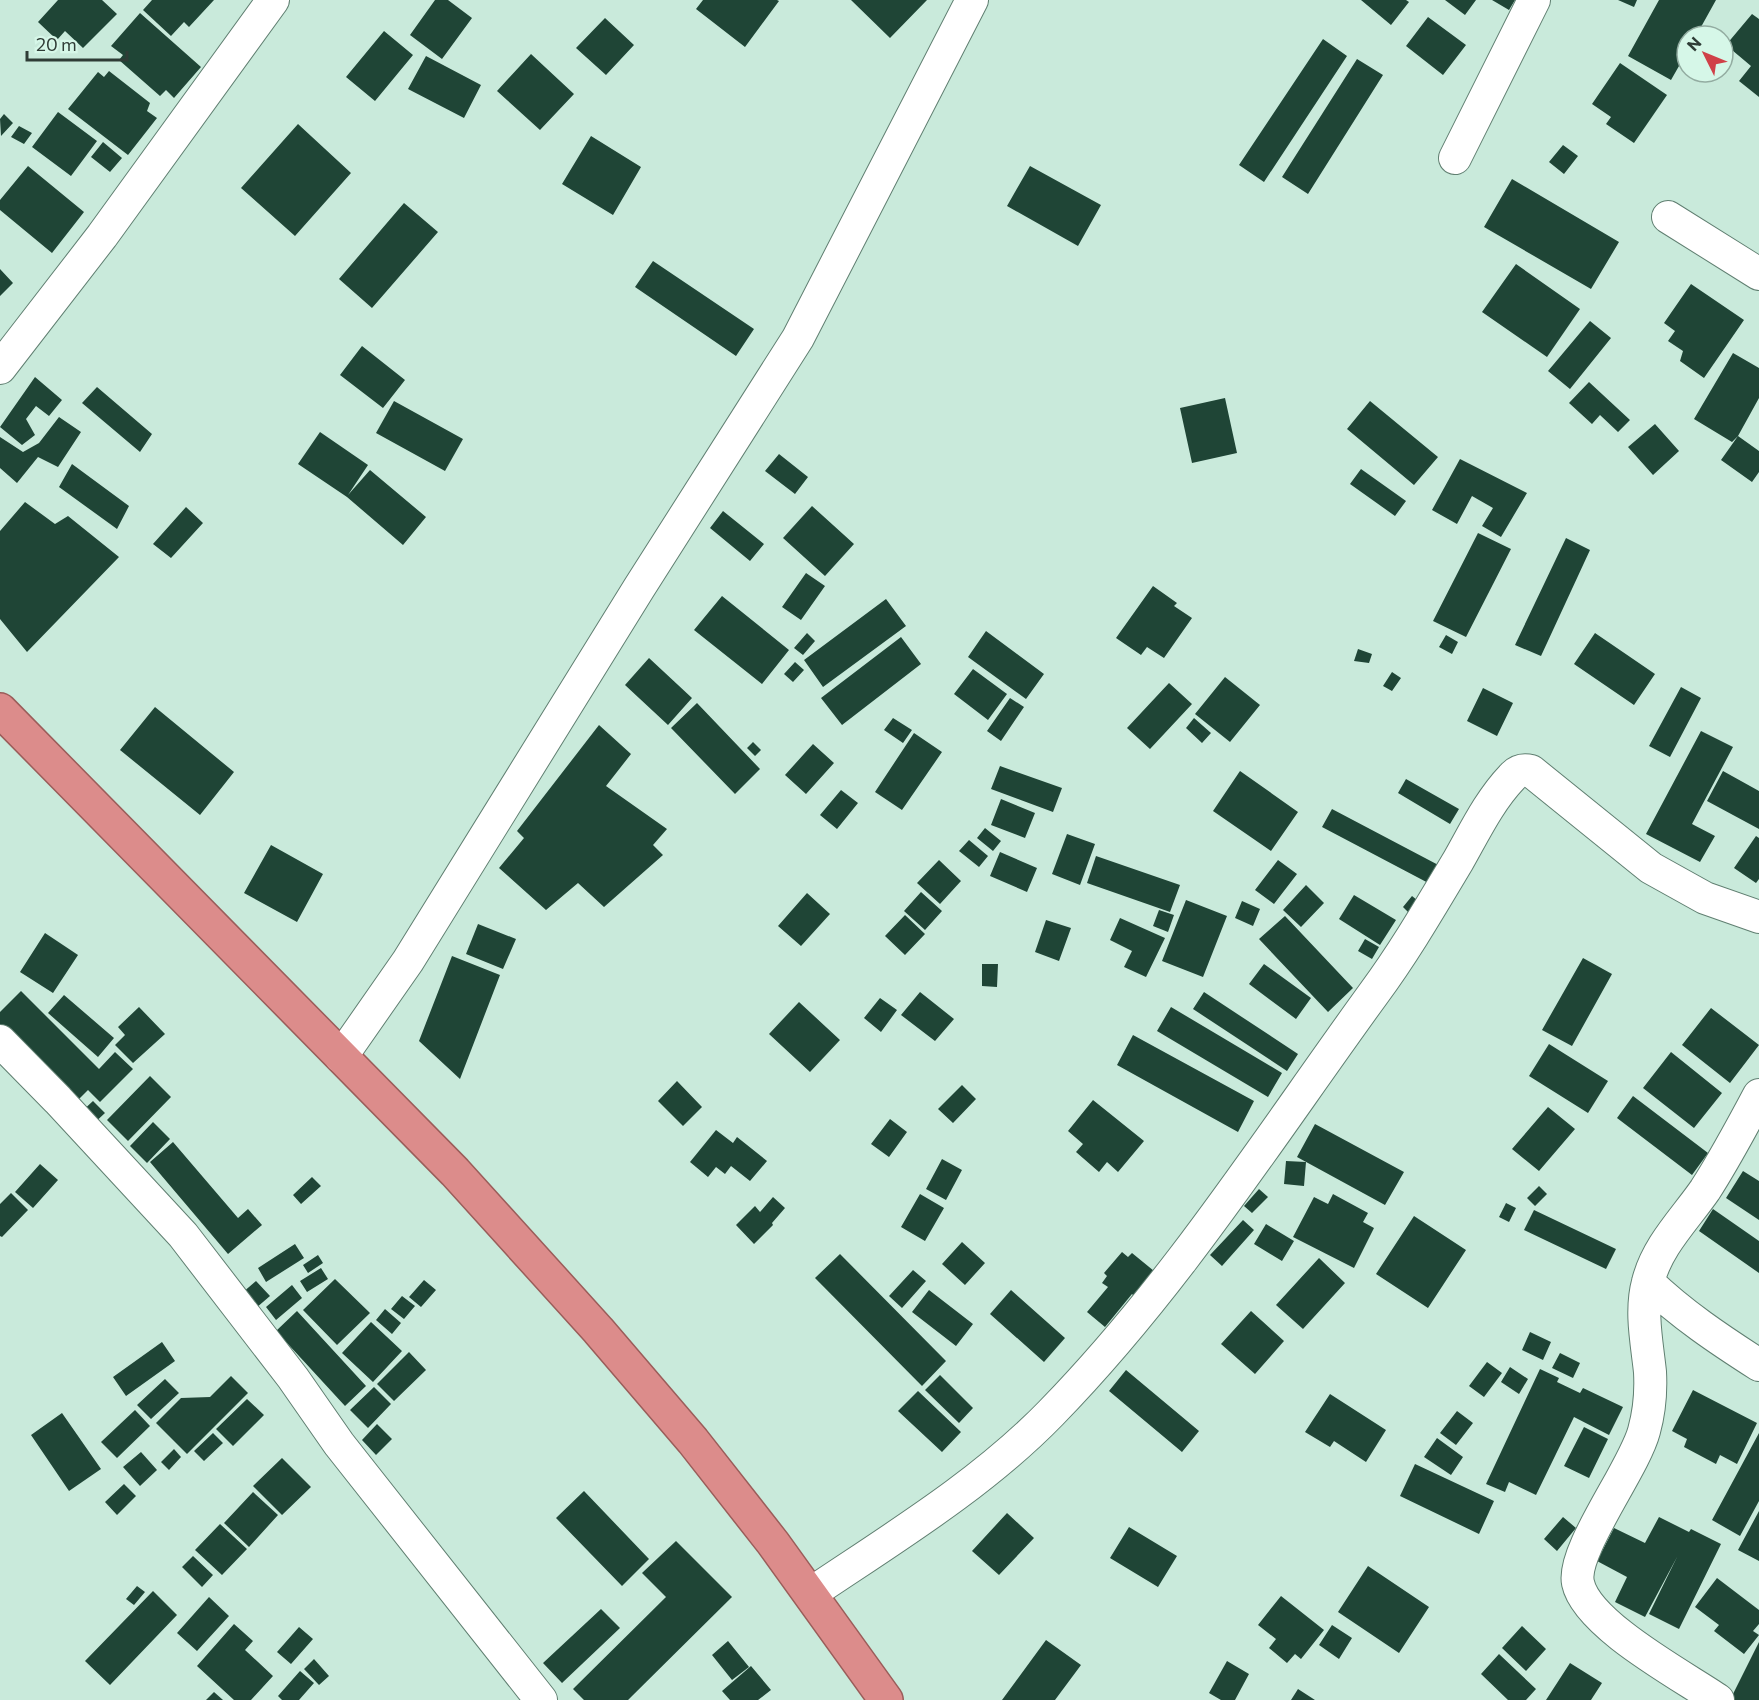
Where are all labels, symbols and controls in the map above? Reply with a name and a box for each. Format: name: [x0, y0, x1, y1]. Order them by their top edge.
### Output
scale bar: [27, 24, 128, 62]
north arrow: [1675, 24, 1735, 84]
text: 20 m: [36, 33, 77, 55]
text: N: [1683, 33, 1705, 54]

